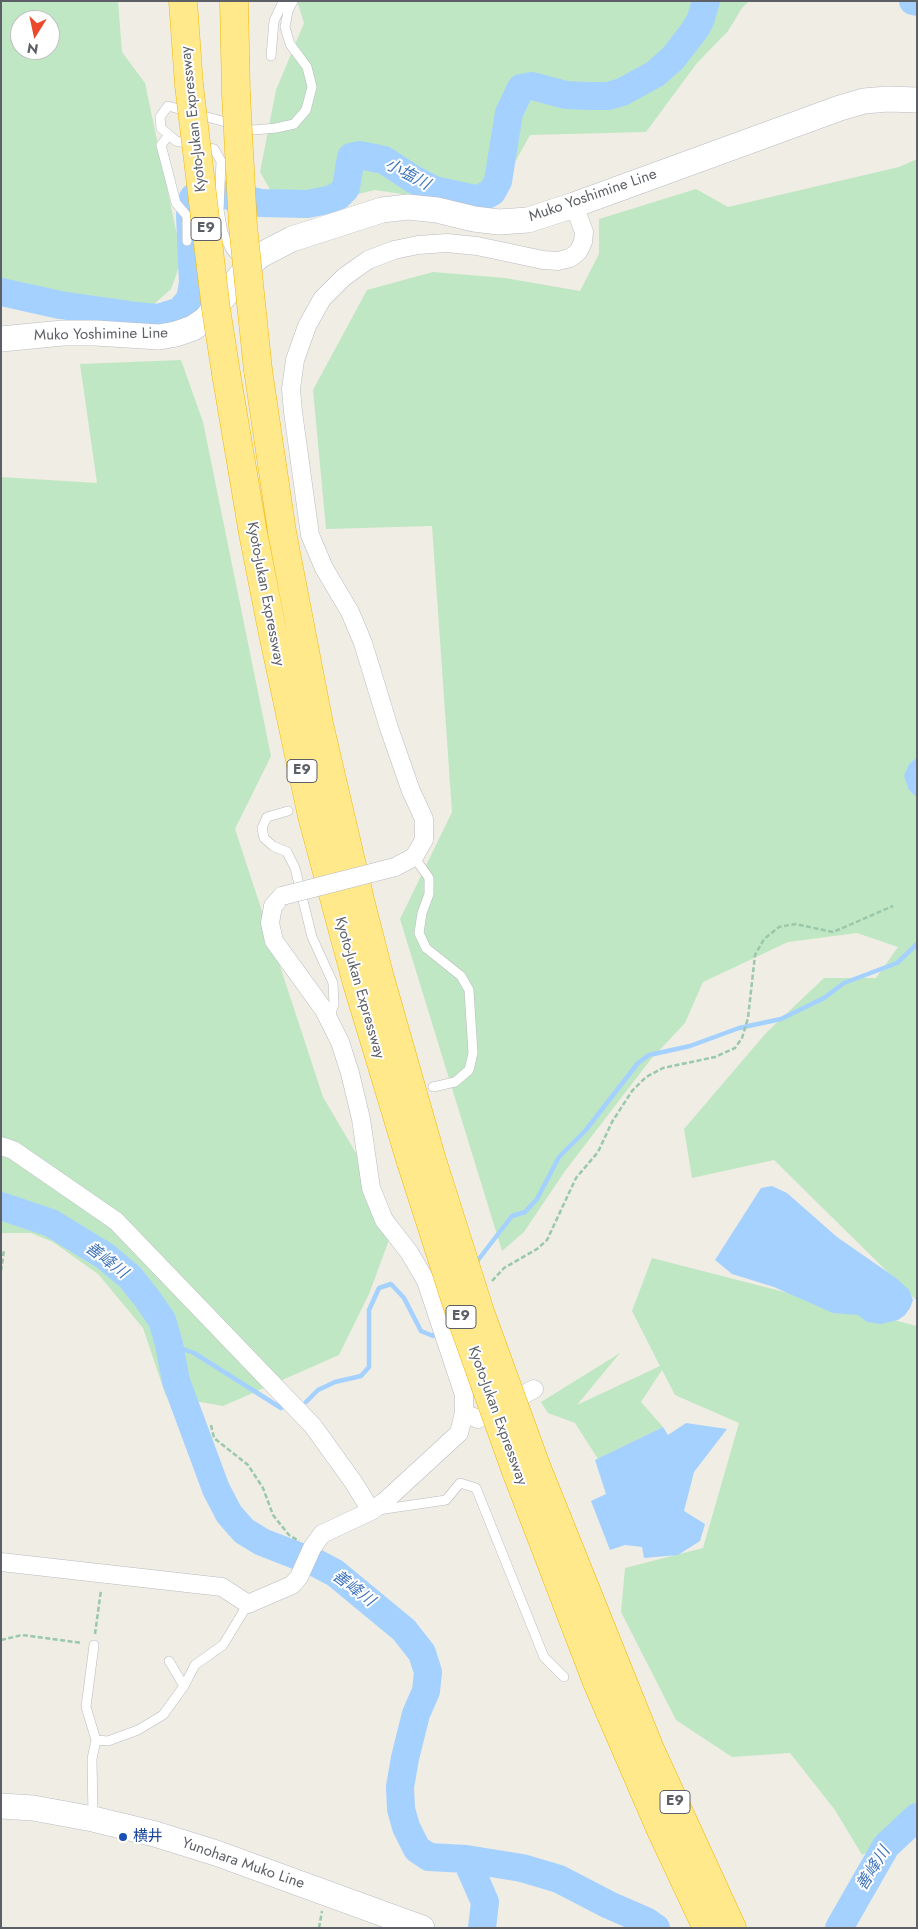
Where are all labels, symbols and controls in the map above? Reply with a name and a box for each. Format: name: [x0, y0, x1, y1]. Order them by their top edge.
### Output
north arrow: [10, 10, 60, 60]
text: N: [25, 38, 40, 60]
street label: Kyoto-Jukan Expressway: [177, 45, 211, 193]
water label: 小塩川: [381, 155, 433, 195]
street label: Muko Yoshimine Line: [527, 166, 659, 226]
road number: E9: [191, 218, 221, 240]
street label: Muko Yoshimine Line: [34, 325, 168, 345]
street label: Kyoto-Jukan Expressway: [242, 520, 288, 668]
road number: E9: [287, 759, 317, 782]
street label: Kyoto-Jukan Expressway: [330, 915, 388, 1061]
water label: 善峰川: [81, 1239, 131, 1283]
road number: E9: [446, 1305, 476, 1328]
street label: Kyoto-Jukan Expressway: [463, 1344, 531, 1488]
water label: 善峰川: [328, 1567, 378, 1611]
road number: E9: [660, 1790, 690, 1814]
place label: 横井: [133, 1828, 163, 1846]
marker: 横井: [117, 1831, 129, 1843]
street label: Yunohara Muko Line: [179, 1835, 307, 1893]
water label: 善峰川: [853, 1844, 895, 1894]

